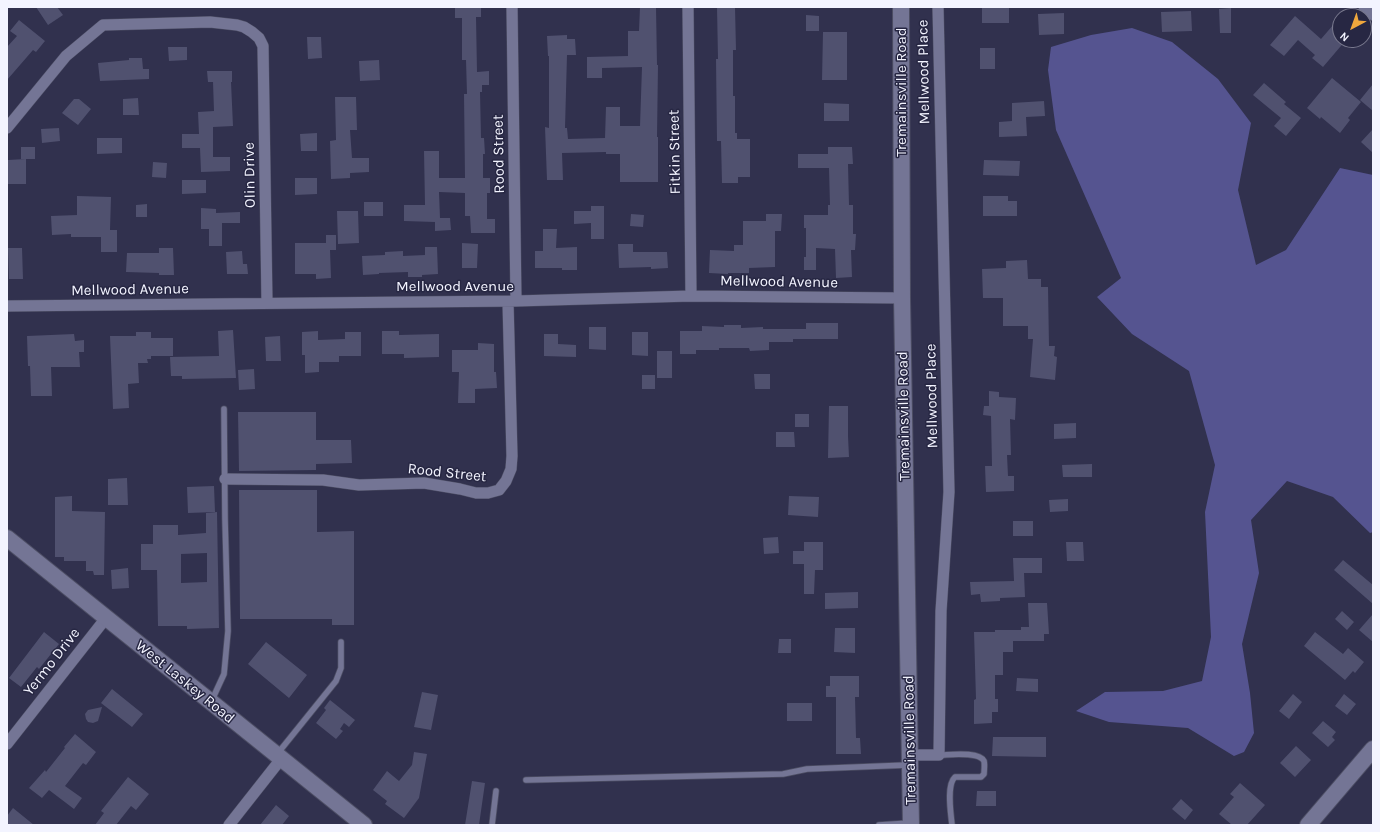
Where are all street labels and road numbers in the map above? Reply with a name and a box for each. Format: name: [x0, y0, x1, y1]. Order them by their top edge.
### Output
street label: Mellwood Place: [914, 19, 934, 125]
street label: Tremainsville Road: [893, 27, 911, 157]
street label: Fitkin Street: [665, 110, 685, 194]
street label: Rood Street: [489, 114, 509, 194]
street label: Olin Drive: [240, 142, 260, 208]
street label: Mellwood Avenue: [720, 272, 838, 292]
street label: Mellwood Avenue: [396, 278, 514, 296]
street label: Mellwood Avenue: [71, 280, 189, 300]
street label: Mellwood Place: [922, 343, 942, 449]
street label: Tremainsville Road: [894, 351, 914, 481]
street label: Rood Street: [407, 460, 487, 486]
street label: Yermo Drive: [20, 624, 84, 700]
street label: West Laskey Road: [132, 637, 238, 727]
street label: Tremainsville Road: [900, 675, 920, 805]

